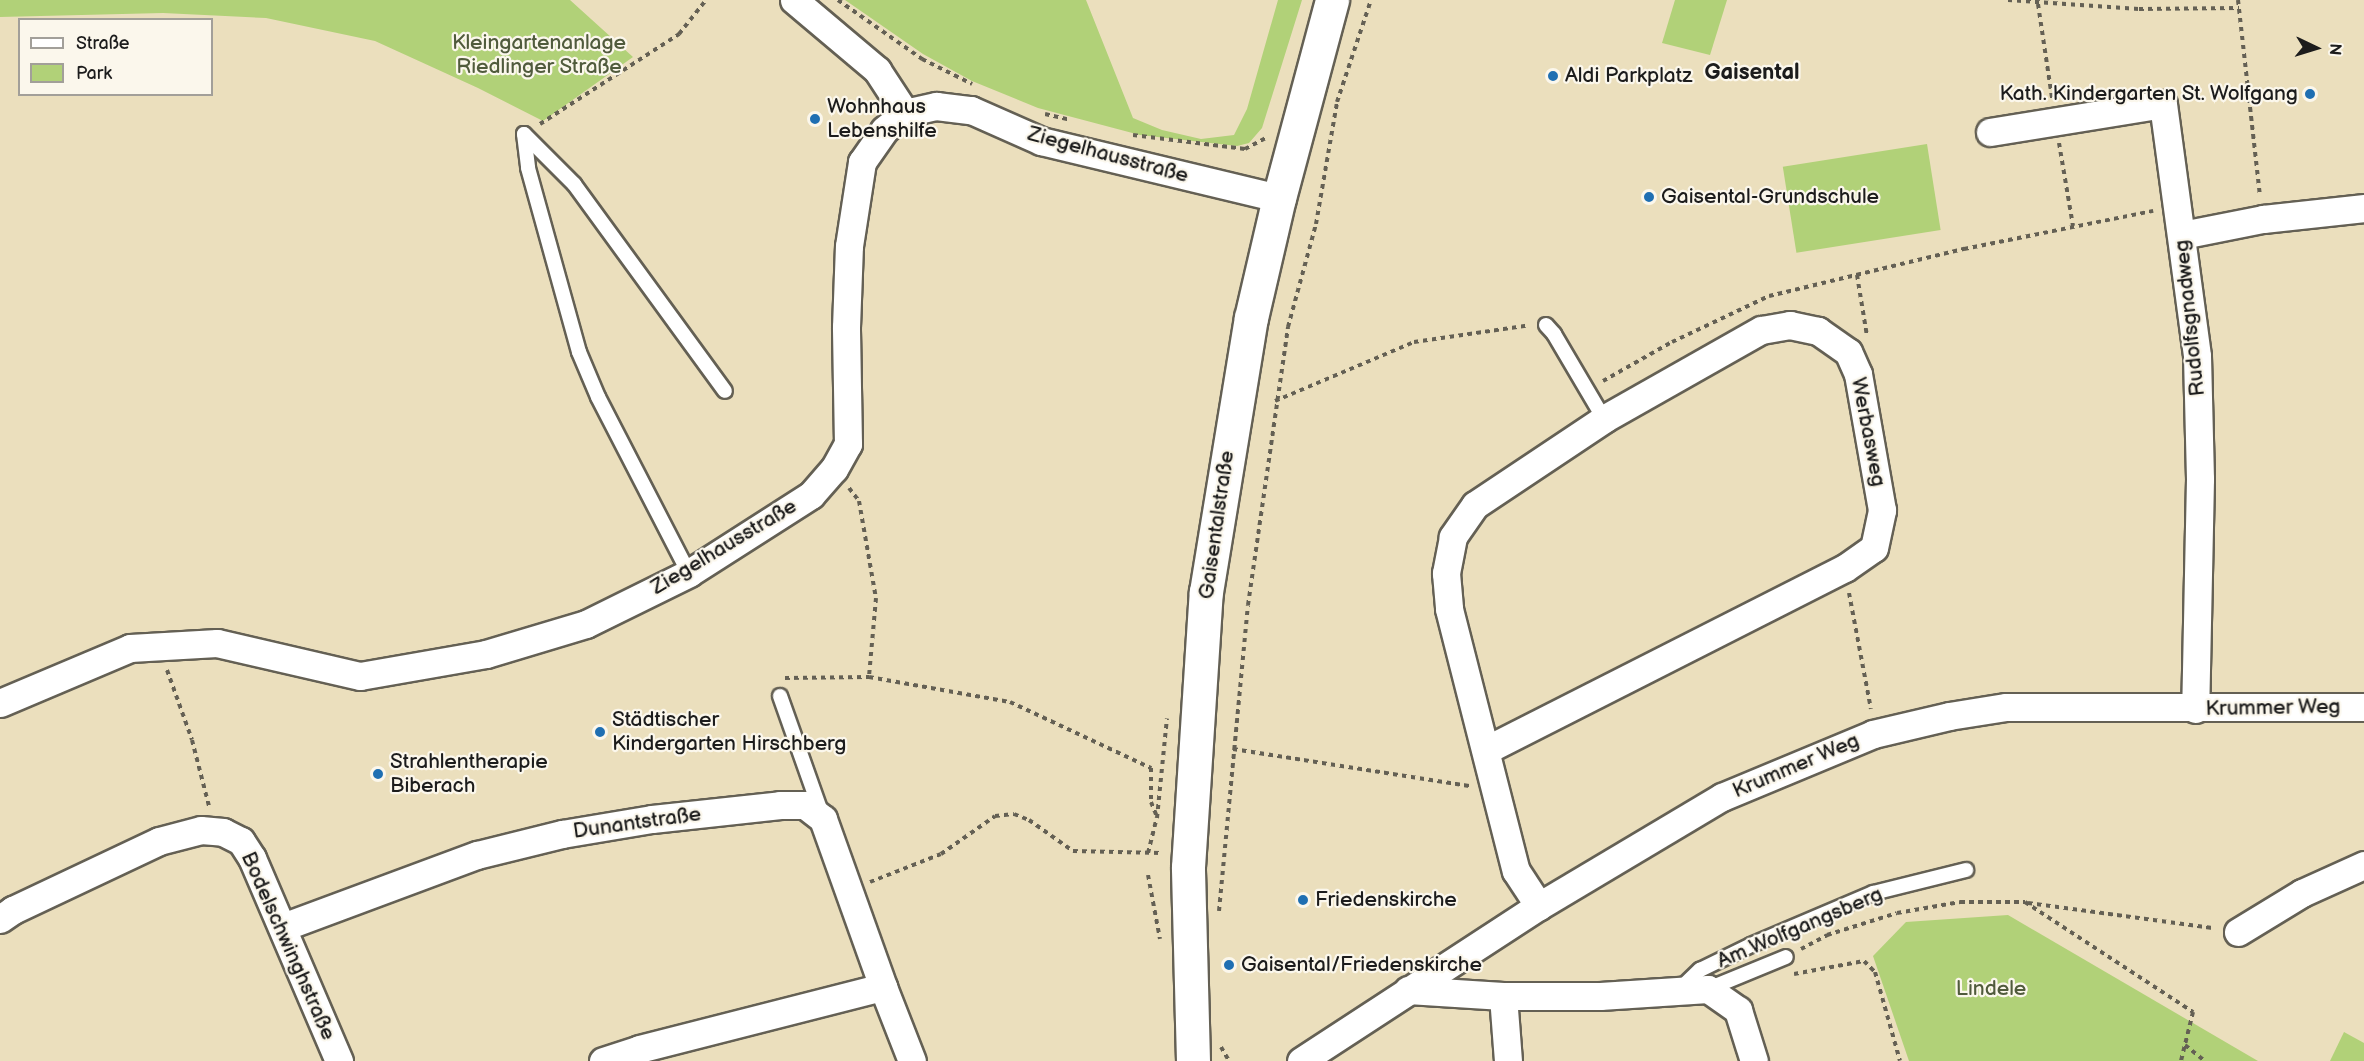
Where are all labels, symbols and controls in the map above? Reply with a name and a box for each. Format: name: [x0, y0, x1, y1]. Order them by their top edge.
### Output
legend: [18, 18, 213, 96]
north arrow: [2286, 18, 2346, 78]
park label: Kleingartenanlage Riedlinger Straße: [452, 30, 626, 80]
text: Straße: [76, 33, 129, 54]
text: N: [2325, 43, 2344, 56]
district label: Gaisental: [1704, 60, 1800, 86]
text: Park: [76, 63, 112, 84]
place label: Aldi Parkplatz: [1565, 63, 1692, 89]
marker: Aldi Parkplatz: [1546, 69, 1560, 83]
place label: Kath. Kindergarten St. Wolfgang: [1998, 81, 2298, 107]
marker: Kath. Kindergarten St. Wolfgang: [2303, 87, 2317, 101]
place label: Wohnhaus Lebenshilfe: [827, 94, 937, 144]
marker: Wohnhaus Lebenshilfe: [808, 112, 822, 126]
street label: Ziegelhausstraße: [1025, 121, 1191, 189]
place label: Gaisental-Grundschule: [1661, 184, 1879, 210]
marker: Gaisental-Grundschule: [1642, 190, 1656, 204]
street label: Rudolfsgnadweg: [2169, 239, 2211, 397]
street label: Werbasweg: [1845, 375, 1891, 489]
street label: Gaisentalstraße: [1194, 449, 1240, 601]
street label: Ziegelhausstraße: [647, 494, 801, 600]
street label: Krummer Weg: [2205, 694, 2341, 722]
place label: Städtischer Kindergarten Hirschberg: [612, 707, 846, 757]
marker: Städtischer Kindergarten Hirschberg: [593, 725, 607, 739]
street label: Krummer Weg: [1729, 728, 1863, 804]
place label: Strahlentherapie Biberach: [390, 749, 548, 799]
marker: Strahlentherapie Biberach: [371, 767, 385, 781]
street label: Dunantstraße: [571, 802, 703, 844]
street label: Bodelschwinghstraße: [235, 848, 341, 1044]
street label: Am Wolfgangsberg: [1713, 882, 1887, 974]
place label: Friedenskirche: [1315, 887, 1457, 913]
marker: Friedenskirche: [1296, 893, 1310, 907]
place label: Gaisental/Friedenskirche: [1241, 952, 1482, 978]
marker: Gaisental/Friedenskirche: [1222, 958, 1236, 972]
park label: Lindele: [1956, 976, 2026, 1002]

